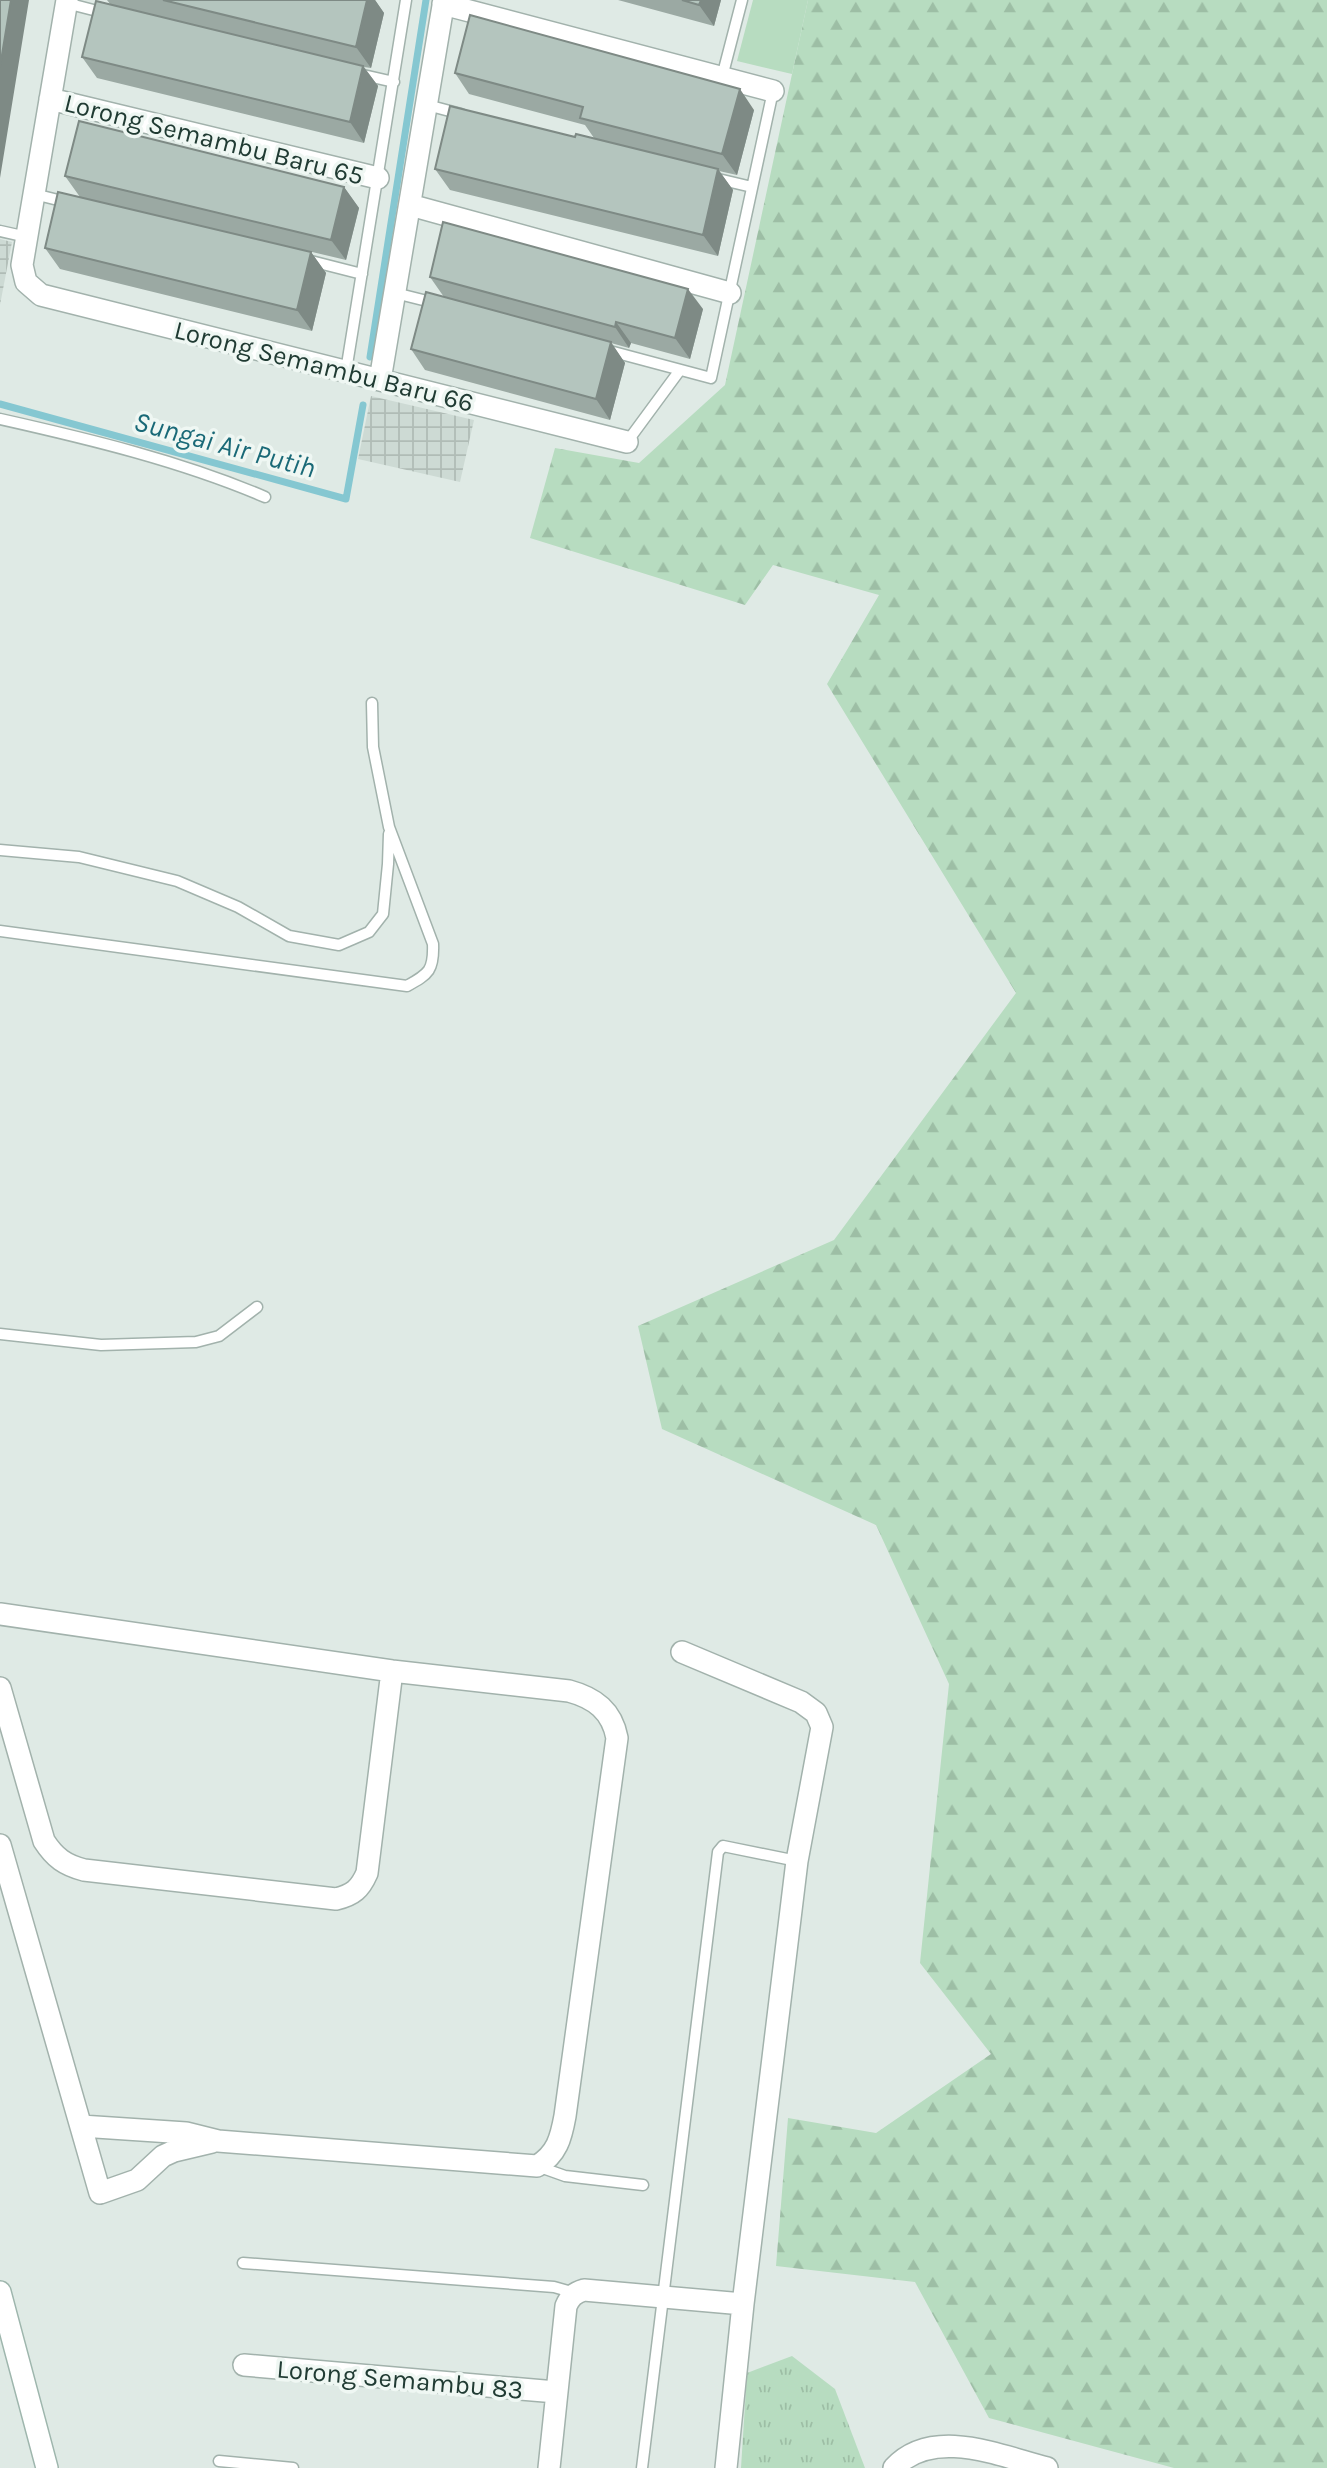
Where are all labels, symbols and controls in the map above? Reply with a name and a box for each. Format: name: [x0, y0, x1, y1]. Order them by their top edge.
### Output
street label: Lorong Semambu Baru 65: [61, 87, 367, 192]
street label: Lorong Semambu Baru 66: [171, 314, 477, 419]
water label: Sungai Air Putih: [130, 404, 319, 485]
street label: Lorong Semambu 83: [275, 2353, 524, 2406]

